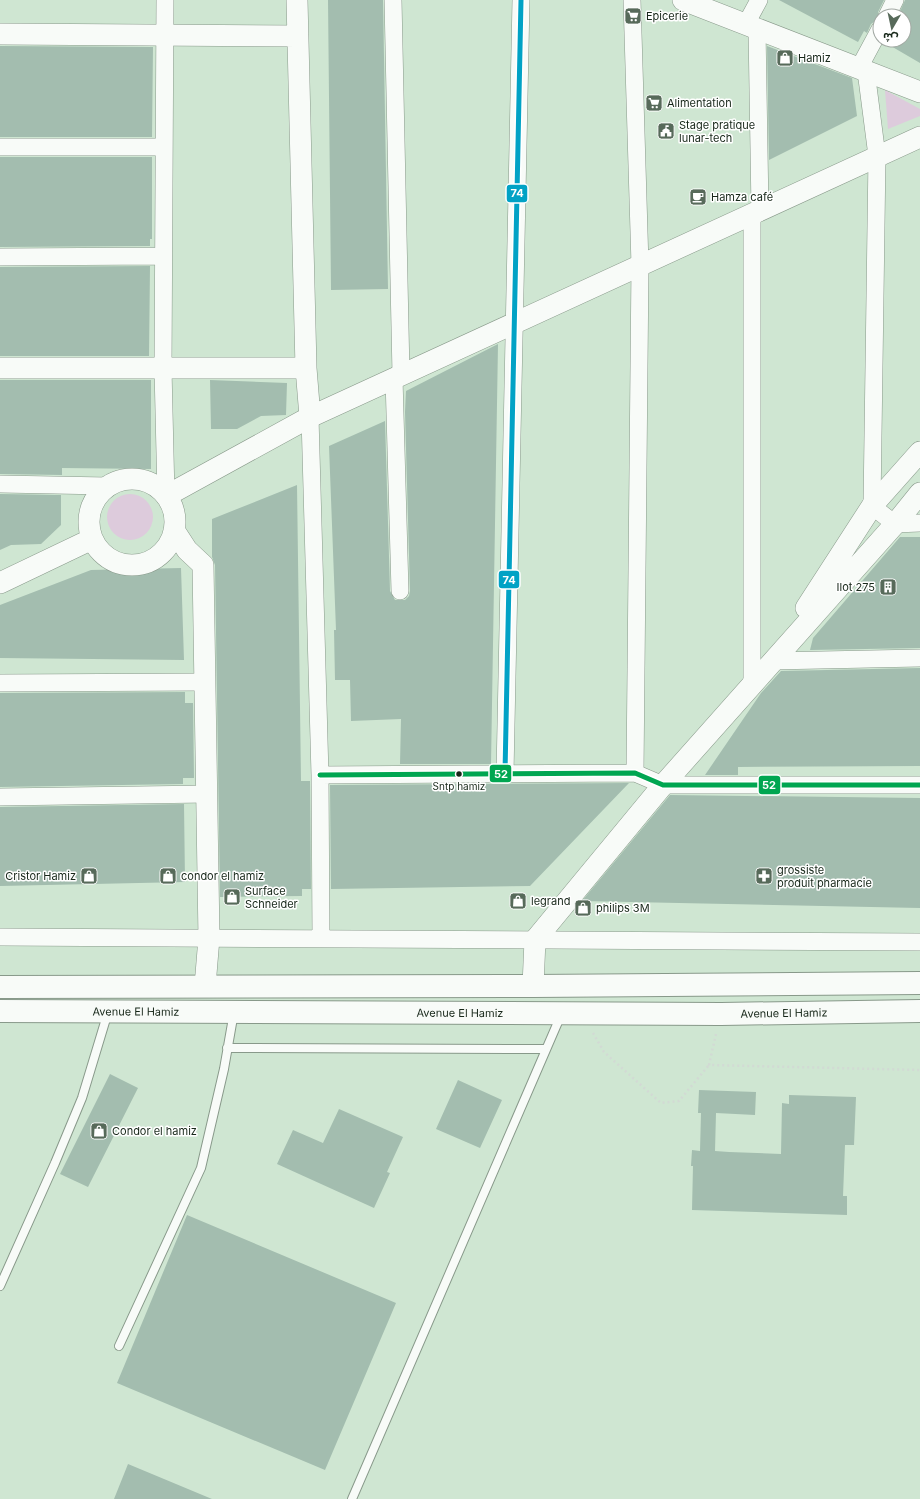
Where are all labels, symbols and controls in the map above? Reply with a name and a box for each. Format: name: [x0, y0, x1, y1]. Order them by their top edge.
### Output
supermarket icon: Epicerie: [623, 6, 643, 26]
north arrow: [872, 8, 912, 48]
place label: Epicerie: [646, 9, 688, 23]
text: ش: [882, 30, 899, 46]
shop icon: Hamiz: [775, 48, 795, 68]
place label: Hamiz: [798, 51, 831, 65]
supermarket icon: Alimentation: [644, 93, 664, 113]
place label: Alimentation: [667, 96, 732, 110]
place label: Stage pratique lunar-tech: [679, 118, 755, 145]
public building icon: Stage pratique lunar-tech: [656, 121, 676, 141]
line badge: 74: [506, 184, 528, 203]
text: 74: [510, 186, 524, 200]
cafe icon: Hamza café: [688, 187, 708, 207]
place label: Hamza café: [711, 190, 773, 204]
line badge: 74: [498, 570, 520, 589]
text: 74: [502, 573, 516, 587]
building icon: Ilot 275: [878, 577, 898, 597]
place label: Ilot 275: [837, 580, 875, 594]
line badge: 52: [489, 764, 512, 783]
text: 52: [494, 767, 508, 781]
marker: Sntp hamiz: [454, 769, 464, 779]
line badge: 52: [758, 775, 781, 795]
text: 52: [762, 778, 776, 792]
place label: Sntp hamiz: [433, 780, 485, 792]
place label: grossiste produit pharmacie: [777, 863, 872, 890]
shop icon: Cristor Hamiz: [79, 866, 99, 886]
shop icon: condor el hamiz: [158, 866, 178, 886]
pharmacy icon: grossiste produit pharmacie: [754, 866, 774, 886]
place label: Cristor Hamiz: [5, 869, 76, 883]
place label: condor el hamiz: [181, 869, 264, 883]
place label: Surface Schneider: [245, 884, 298, 911]
shop icon: Surface Schneider: [222, 887, 242, 907]
shop icon: legrand: [508, 891, 528, 911]
place label: legrand: [531, 894, 570, 908]
shop icon: philips 3M: [573, 898, 593, 918]
place label: philips 3M: [596, 901, 650, 915]
street label: Avenue El Hamiz: [93, 1004, 179, 1019]
street label: Avenue El Hamiz: [740, 1005, 828, 1021]
street label: Avenue El Hamiz: [417, 1006, 503, 1020]
shop icon: Condor el hamiz: [89, 1121, 109, 1141]
place label: Condor el hamiz: [112, 1124, 197, 1138]

